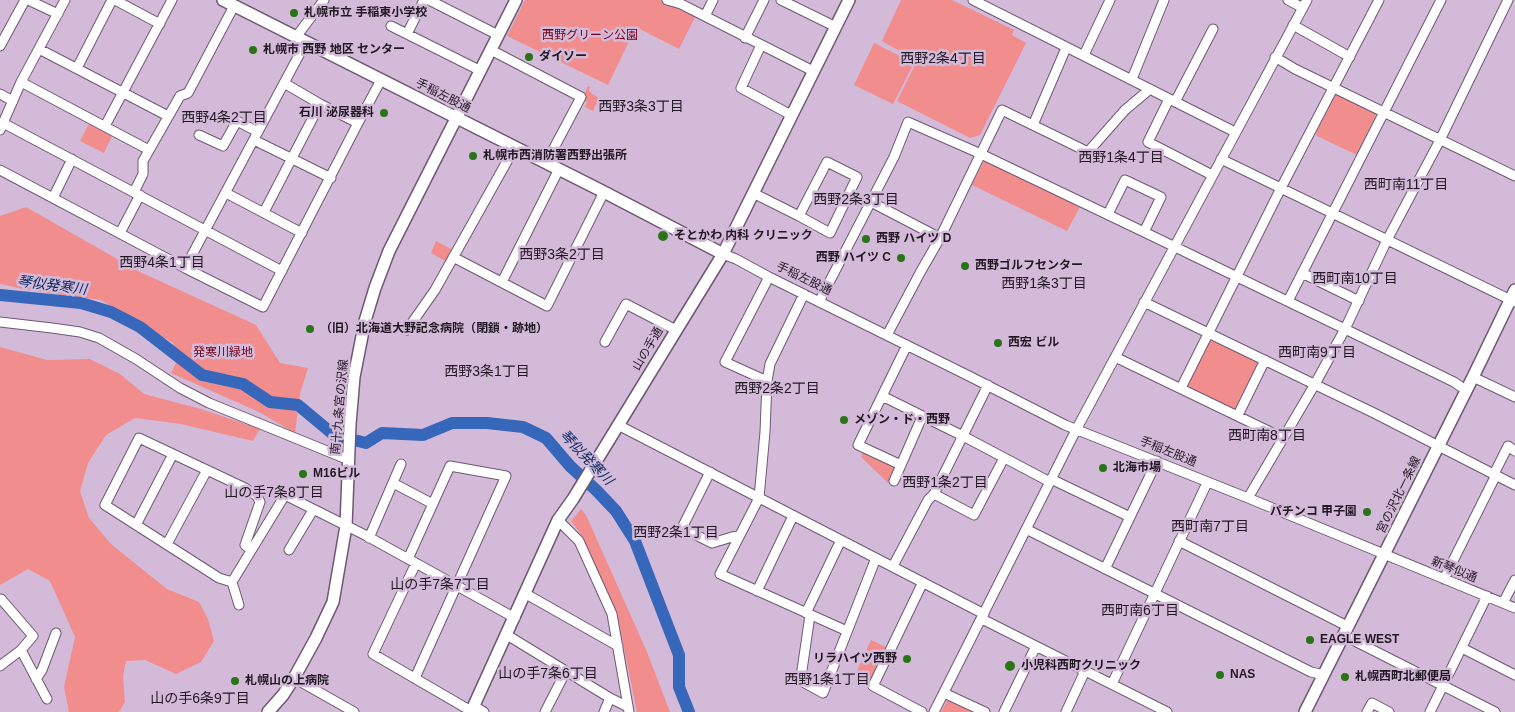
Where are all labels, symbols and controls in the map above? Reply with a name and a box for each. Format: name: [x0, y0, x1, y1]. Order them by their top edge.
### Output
place label: 札幌市立 手稲東小学校: [304, 6, 427, 20]
marker: 札幌市立 手稲東小学校: [288, 7, 300, 19]
park label: 西野グリーン公園: [542, 29, 638, 43]
place label: 札幌市 西野 地区 センター: [263, 43, 405, 57]
marker: 札幌市 西野 地区 センター: [247, 44, 259, 56]
place label: ダイソー: [539, 50, 587, 64]
marker: ダイソー: [523, 51, 535, 63]
district label: 西野2条4丁目: [900, 51, 986, 67]
street label: 手稲左股通: [413, 76, 473, 116]
district label: 西野3条3丁目: [598, 99, 684, 115]
place label: 石川 泌尿器科: [299, 106, 374, 120]
marker: 石川 泌尿器科: [378, 107, 390, 119]
district label: 西野4条2丁目: [181, 110, 267, 126]
place label: 札幌市西消防署西野出張所: [483, 149, 627, 163]
marker: 札幌市西消防署西野出張所: [467, 150, 479, 162]
district label: 西野1条4丁目: [1078, 150, 1164, 166]
district label: 西町南11丁目: [1364, 177, 1448, 193]
district label: 西野2条3丁目: [813, 192, 899, 208]
marker: そとかわ 内科 クリニック: [656, 229, 670, 243]
place label: そとかわ 内科 クリニック: [674, 229, 813, 243]
place label: 西野 ハイツ D: [876, 232, 951, 246]
marker: 西野 ハイツ D: [860, 233, 872, 245]
district label: 西野3条2丁目: [519, 247, 605, 263]
place label: 西野 ハイツ C: [816, 251, 891, 265]
marker: 西野 ハイツ C: [895, 252, 907, 264]
district label: 西野4条1丁目: [119, 255, 205, 271]
street label: 手稲左股通: [774, 259, 834, 299]
place label: 西野ゴルフセンター: [975, 259, 1083, 273]
marker: 西野ゴルフセンター: [959, 260, 971, 272]
district label: 西町南10丁目: [1312, 271, 1398, 287]
water label: 琴似発寒川: [16, 273, 88, 299]
district label: 西野1条3丁目: [1001, 276, 1087, 292]
place label: （旧）北海道大野記念病院（閉鎖・跡地）: [320, 322, 548, 336]
marker: （旧）北海道大野記念病院（閉鎖・跡地）: [304, 323, 316, 335]
street label: 山の手通: [629, 325, 667, 373]
place label: 西宏 ビル: [1008, 336, 1059, 350]
marker: 西宏 ビル: [992, 337, 1004, 349]
district label: 西町南9丁目: [1278, 345, 1356, 361]
park label: 発寒川緑地: [193, 346, 253, 360]
street label: 南十九条宮の沢線: [329, 359, 351, 455]
district label: 西野3条1丁目: [444, 364, 530, 380]
district label: 西野2条2丁目: [734, 381, 820, 397]
place label: メゾン・ド・西野: [854, 413, 950, 427]
marker: メゾン・ド・西野: [838, 414, 850, 426]
water label: 琴似発寒川: [556, 427, 616, 489]
district label: 西町南8丁目: [1228, 428, 1306, 444]
street label: 手稲左股通: [1137, 434, 1199, 470]
street label: 宮の沢北一条線: [1374, 454, 1424, 536]
place label: 北海市場: [1113, 461, 1161, 475]
marker: 北海市場: [1097, 462, 1109, 474]
place label: M16ビル: [313, 467, 360, 481]
marker: M16ビル: [297, 468, 309, 480]
district label: 西野1条2丁目: [902, 475, 988, 491]
district label: 山の手7条8丁目: [224, 485, 324, 501]
place label: パチンコ 甲子園: [1270, 505, 1357, 519]
marker: パチンコ 甲子園: [1361, 506, 1373, 518]
district label: 西町南7丁目: [1171, 519, 1249, 535]
district label: 西野2条1丁目: [633, 525, 719, 541]
street label: 新琴似通: [1429, 554, 1479, 586]
district label: 山の手7条7丁目: [390, 577, 490, 593]
district label: 西町南6丁目: [1101, 603, 1179, 619]
place label: EAGLE WEST: [1320, 633, 1399, 647]
marker: EAGLE WEST: [1304, 634, 1316, 646]
place label: リラハイツ西野: [813, 652, 897, 666]
marker: リラハイツ西野: [901, 653, 913, 665]
marker: 小児科西町クリニック: [1003, 659, 1017, 673]
place label: 小児科西町クリニック: [1021, 659, 1141, 673]
district label: 山の手7条6丁目: [498, 666, 598, 682]
place label: NAS: [1230, 668, 1255, 682]
marker: NAS: [1214, 669, 1226, 681]
place label: 札幌西町北郵便局: [1355, 670, 1451, 684]
marker: 札幌西町北郵便局: [1339, 671, 1351, 683]
district label: 西野1条1丁目: [784, 672, 870, 688]
place label: 札幌山の上病院: [245, 674, 329, 688]
marker: 札幌山の上病院: [229, 675, 241, 687]
district label: 山の手6条9丁目: [150, 691, 250, 707]

